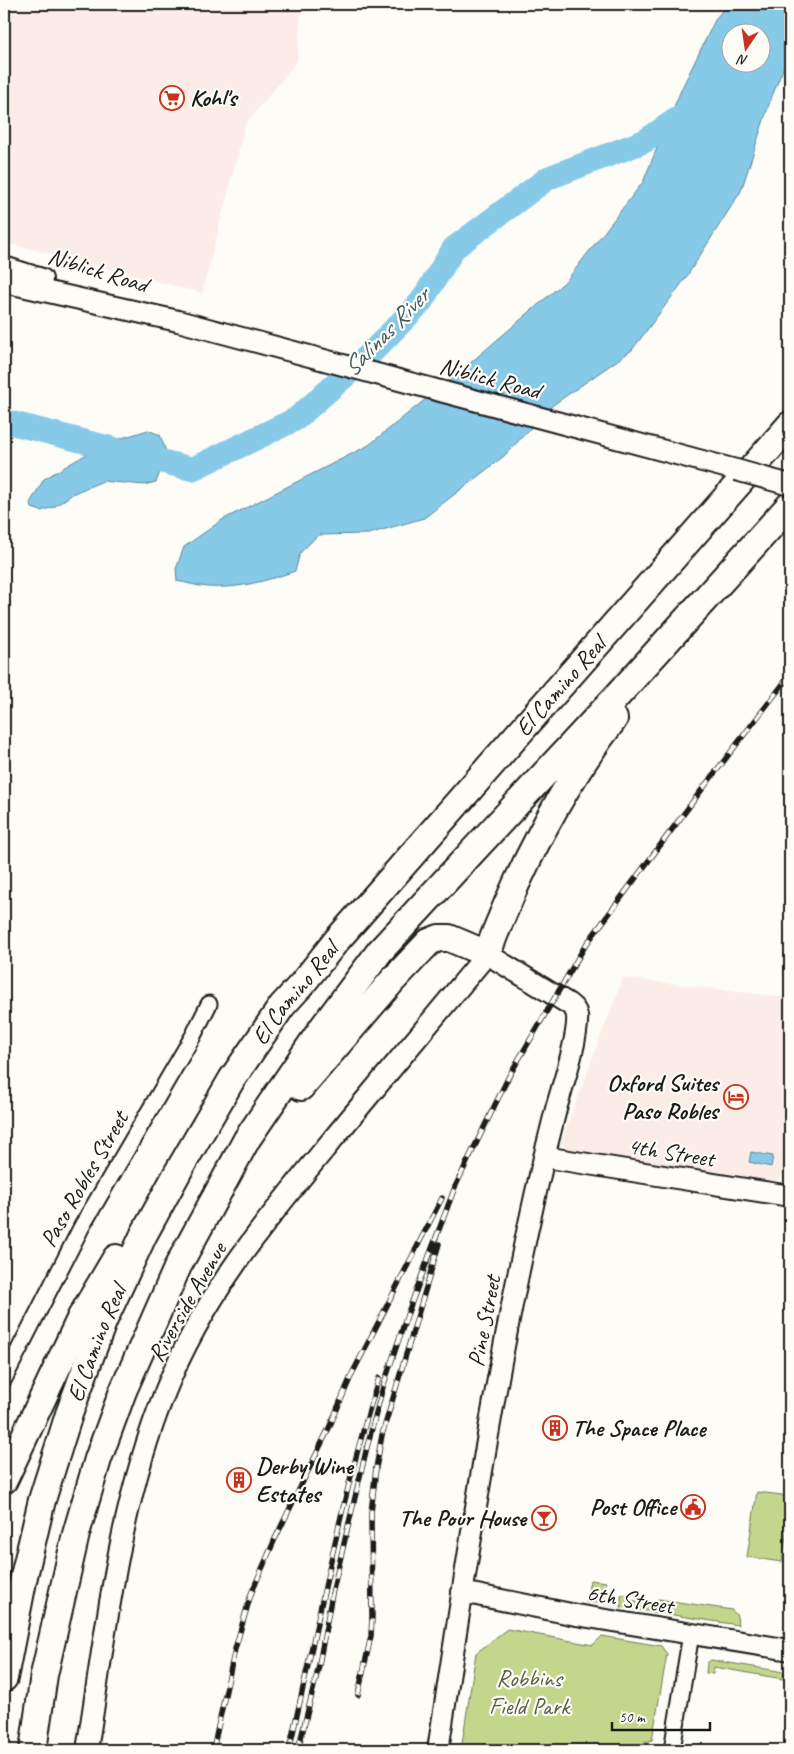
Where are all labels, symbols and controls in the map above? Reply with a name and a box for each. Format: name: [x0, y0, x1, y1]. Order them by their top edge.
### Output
north arrow: [722, 22, 772, 72]
text: N: [735, 50, 749, 69]
place label: Kohl's: [190, 83, 239, 113]
supermarket icon: Kohl's: [159, 85, 185, 111]
street label: Niblick Road: [44, 241, 155, 300]
water label: Salinas River: [336, 278, 439, 383]
street label: Niblick Road: [436, 350, 547, 407]
street label: El Camino Real: [508, 627, 615, 742]
street label: El Camino Real: [245, 933, 347, 1050]
place label: Oxford Suites Paso Robles: [607, 1068, 721, 1126]
hotel icon: Oxford Suites Paso Robles: [723, 1084, 749, 1110]
street label: Paso Robles Street: [33, 1104, 136, 1252]
street label: 4th Street: [626, 1130, 718, 1174]
street label: Riverside Avenue: [141, 1235, 234, 1367]
street label: Pine Street: [460, 1271, 508, 1369]
street label: El Camino Real: [60, 1277, 135, 1406]
place label: The Space Place: [572, 1413, 707, 1443]
building icon: The Space Place: [542, 1415, 568, 1441]
place label: Derby Wine Estates: [256, 1451, 355, 1509]
building icon: Derby Wine Estates: [226, 1467, 252, 1493]
place label: Post Office: [590, 1492, 678, 1522]
public building icon: Post Office: [680, 1494, 706, 1520]
place label: The Pour House: [399, 1503, 528, 1533]
bar icon: The Pour House: [531, 1505, 557, 1531]
street label: 6th Street: [585, 1577, 677, 1621]
park label: Robbins Field Park: [489, 1663, 571, 1721]
scale bar: [612, 1699, 709, 1731]
text: 50 m: [619, 1708, 646, 1727]

